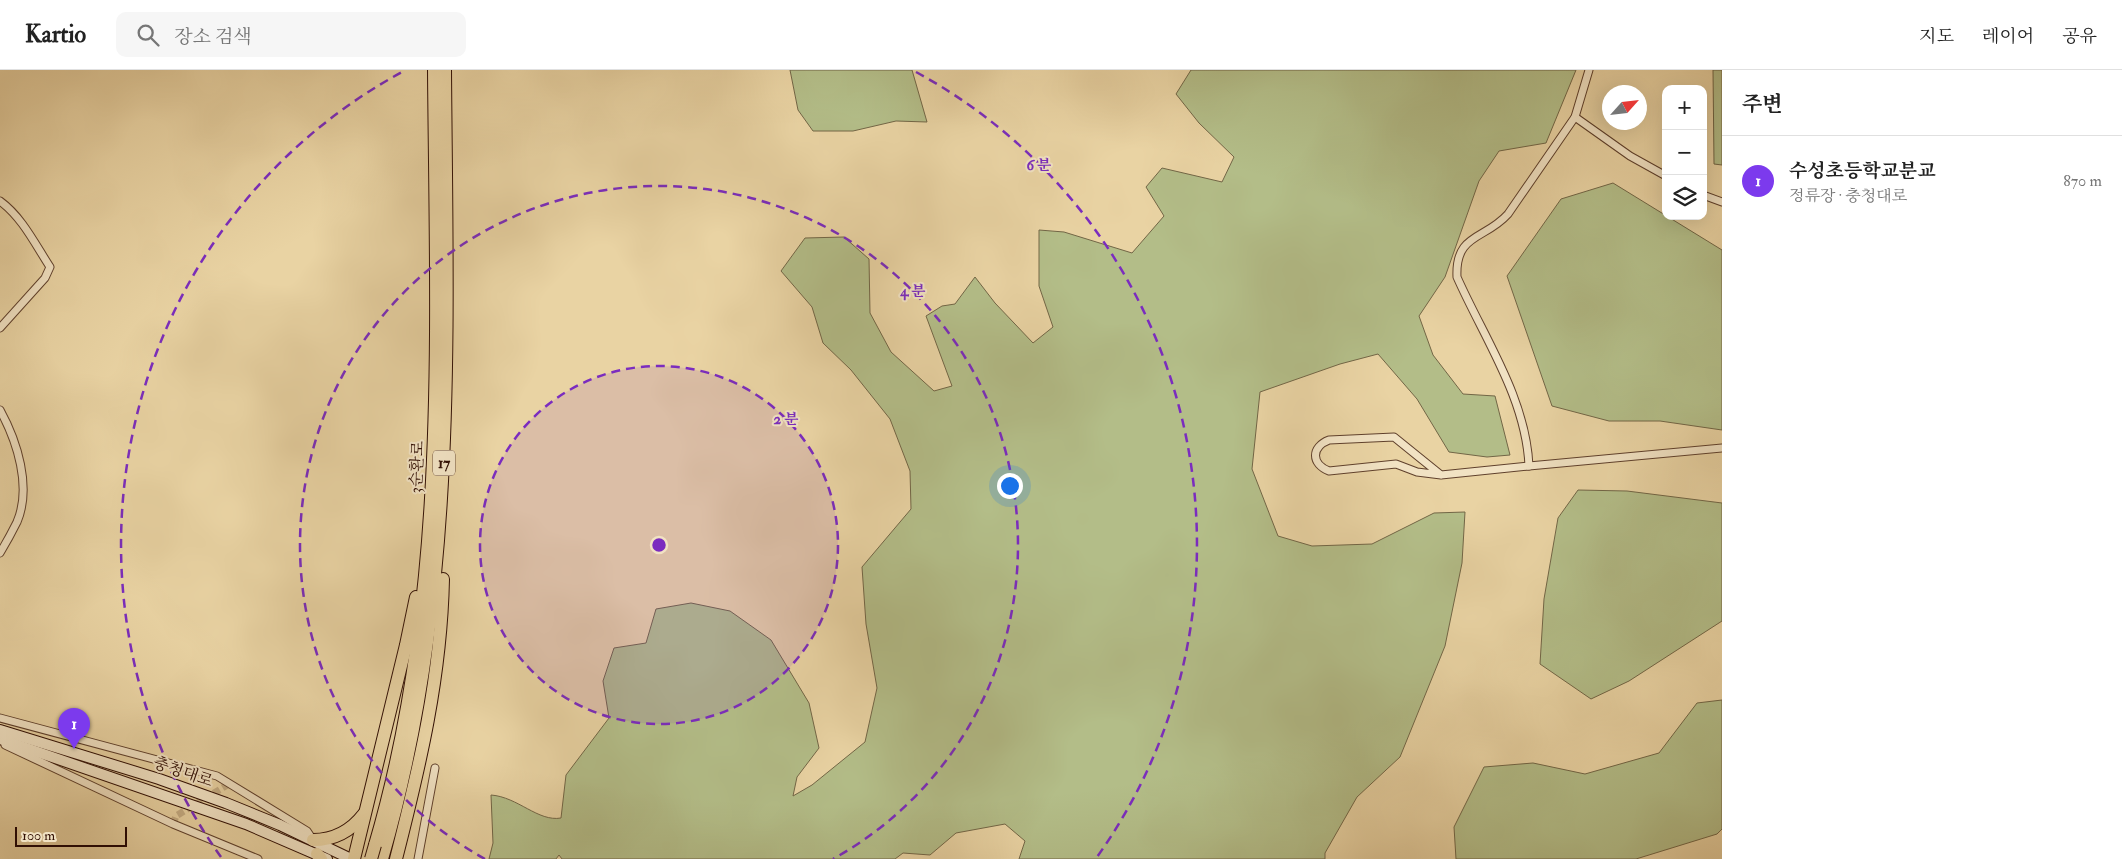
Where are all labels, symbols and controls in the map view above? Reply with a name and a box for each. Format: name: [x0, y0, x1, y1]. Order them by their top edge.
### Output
search box: [116, 12, 466, 57]
text: Kartio: [25, 19, 86, 50]
icon: search: [134, 21, 162, 49]
text: 장소 검색: [174, 25, 252, 49]
text: 지도: [1919, 25, 1954, 48]
text: 레이어: [1982, 25, 2034, 48]
text: 공유: [2062, 25, 2097, 48]
north arrow: [1602, 85, 1647, 130]
map controls: [1662, 85, 1707, 220]
button: +: [1662, 85, 1707, 130]
text: 주변: [1742, 91, 1783, 118]
button: −: [1662, 130, 1707, 175]
text: 6 분: [1026, 156, 1052, 175]
text: 수성초등학교분교: [1789, 159, 1936, 183]
text: 1: [1755, 171, 1761, 191]
text: 870 m: [2063, 171, 2102, 191]
button: layers: [1662, 175, 1707, 220]
text: 정류장 · 충청대로: [1789, 186, 1907, 206]
text: 4 분: [899, 282, 926, 301]
text: 2 분: [773, 410, 799, 429]
street label: 3순환로: [406, 440, 428, 494]
road number: 17: [433, 450, 455, 476]
your location: [997, 473, 1023, 499]
centre of rings: [650, 536, 668, 554]
pin: 1: [58, 708, 90, 749]
street label: 충청대로: [151, 752, 216, 792]
scale bar: [15, 824, 128, 847]
text: 100 m: [22, 827, 55, 844]

